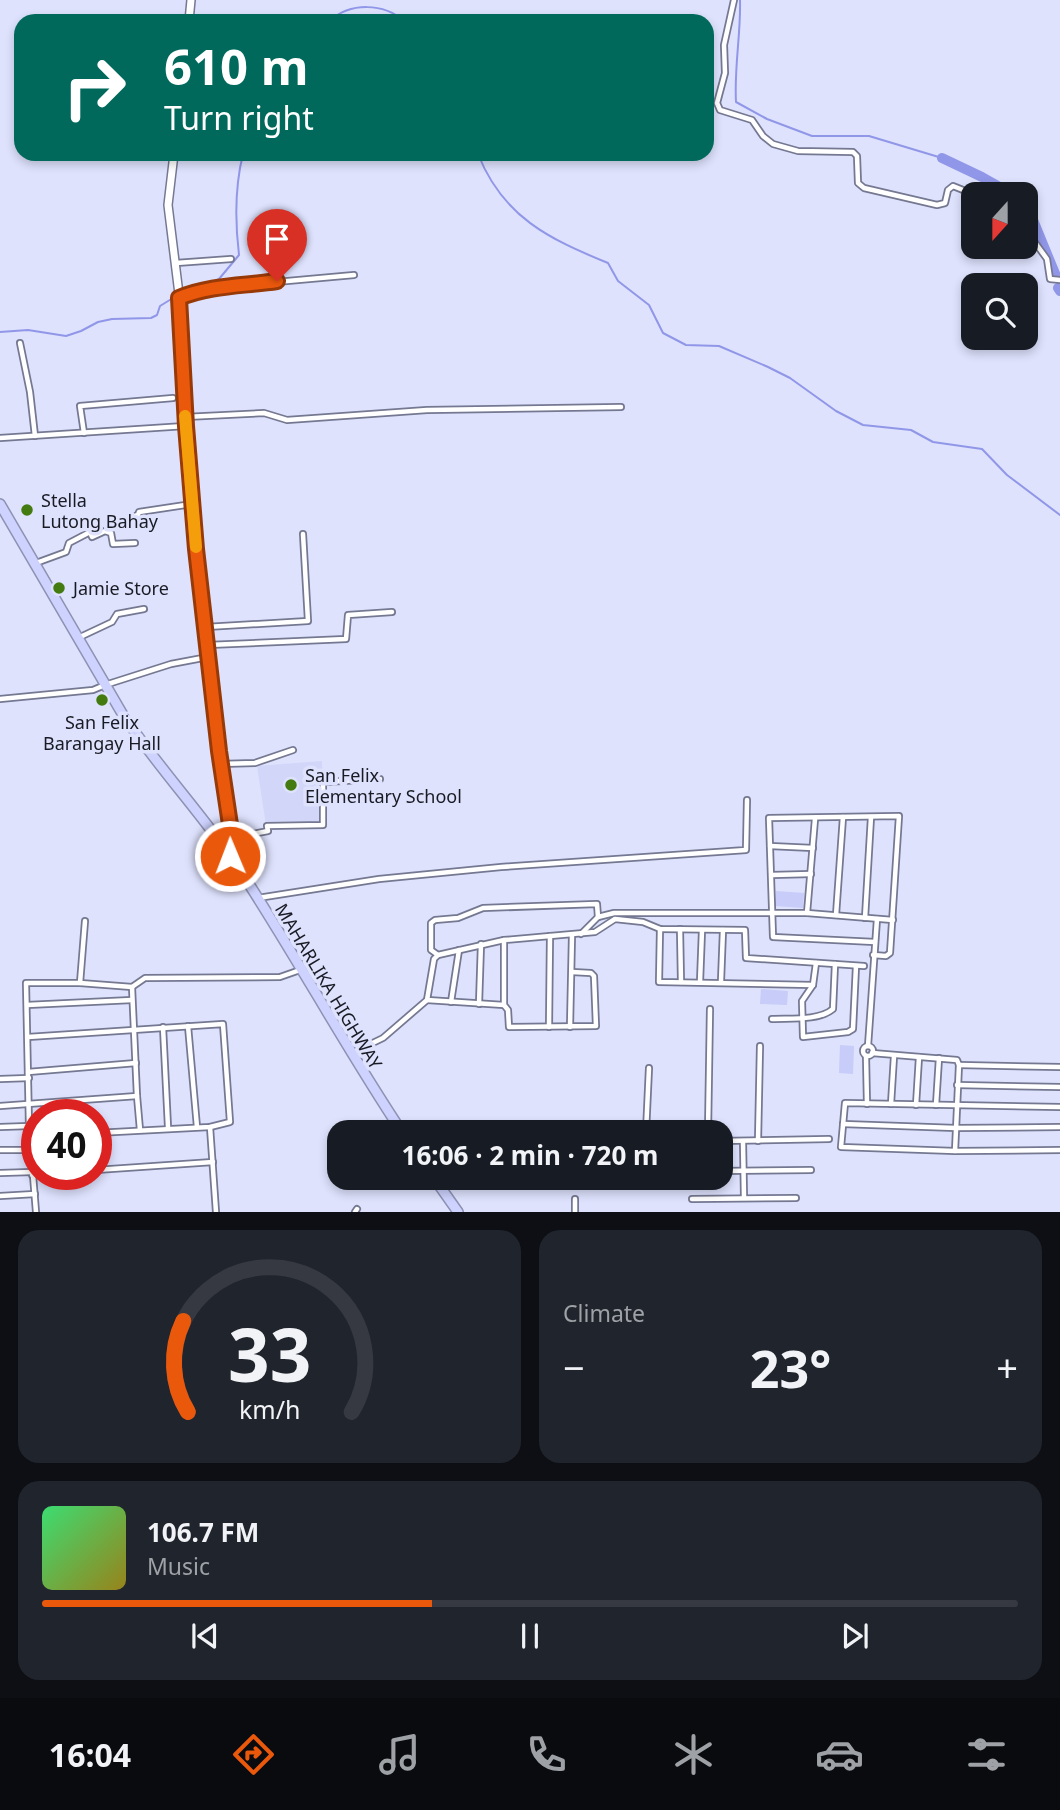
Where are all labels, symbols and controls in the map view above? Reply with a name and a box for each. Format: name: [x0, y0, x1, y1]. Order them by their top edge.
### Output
text: 610 m: [164, 33, 309, 99]
icon: right: [49, 42, 140, 133]
text: Turn right: [164, 96, 314, 139]
north arrow: [961, 182, 1038, 259]
map controls: [961, 182, 1038, 350]
pin: [247, 209, 307, 281]
icon: arrive: [258, 220, 296, 258]
button: search: [961, 273, 1038, 350]
place label: Stella Lutong Bahay: [41, 488, 159, 533]
marker: Stella Lutong Bahay: [19, 502, 35, 518]
place label: Jamie Store: [71, 576, 169, 600]
marker: Jamie Store: [51, 580, 67, 596]
marker: San Felix Barangay Hall: [94, 692, 110, 708]
place label: San Felix Barangay Hall: [43, 710, 161, 755]
place label: San Felix Elementary School: [305, 763, 462, 808]
marker: San Felix Elementary School: [283, 777, 299, 793]
position arrow: [193, 819, 267, 893]
street label: MAHARLIKA HIGHWAY: [270, 899, 388, 1074]
speed limit sign: 40: [21, 1099, 112, 1190]
text: 16:06 · 2 min · 720 m: [402, 1137, 658, 1173]
text: Climate: [563, 1297, 645, 1329]
text: 33: [228, 1305, 311, 1404]
text: 23°: [750, 1332, 831, 1403]
text: −: [563, 1341, 585, 1393]
text: +: [996, 1341, 1018, 1393]
text: km/h: [239, 1392, 300, 1426]
text: 106.7 FM: [147, 1514, 259, 1550]
text: Music: [147, 1550, 210, 1582]
icon: previous: [186, 1617, 224, 1655]
icon: pause: [511, 1617, 549, 1655]
icon: next: [836, 1617, 874, 1655]
icon: directions: [229, 1730, 278, 1779]
icon: music: [375, 1730, 424, 1779]
icon: phone: [522, 1730, 571, 1779]
icon: climate: [669, 1730, 718, 1779]
icon: car: [815, 1730, 864, 1779]
icon: filters: [962, 1730, 1011, 1779]
text: 16:04: [49, 1733, 131, 1776]

